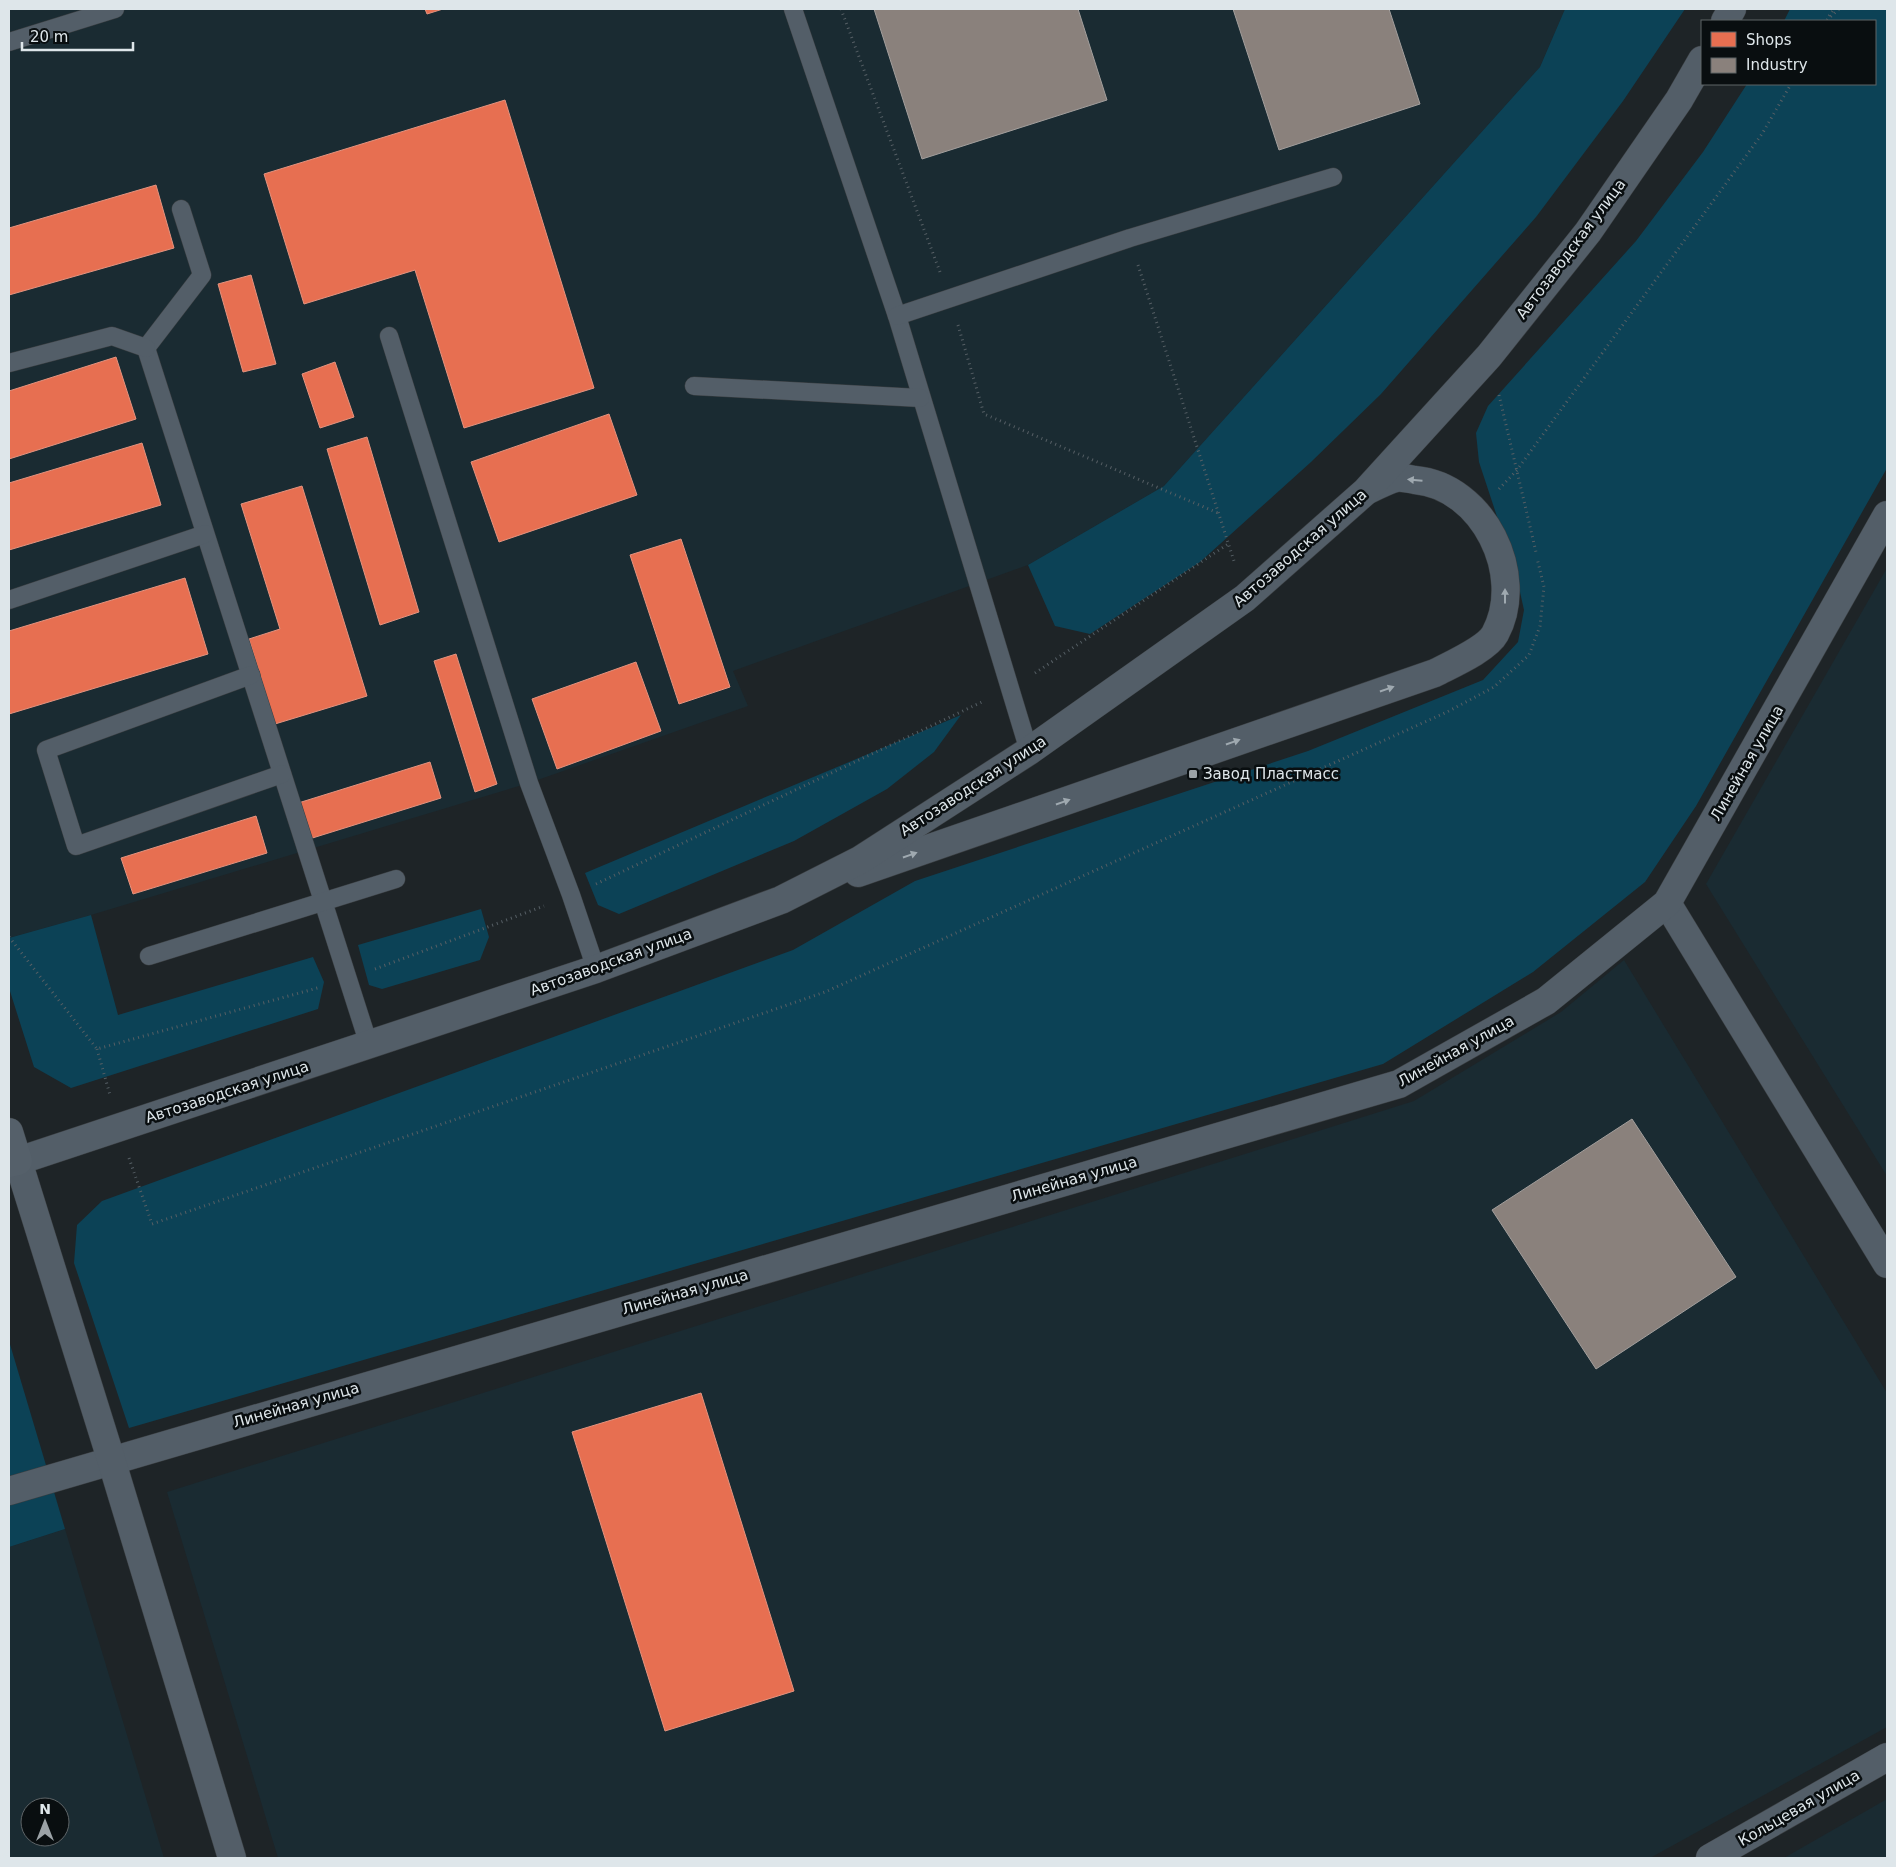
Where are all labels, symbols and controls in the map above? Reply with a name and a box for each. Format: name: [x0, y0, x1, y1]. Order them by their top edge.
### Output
scale bar: [22, 20, 134, 52]
legend: [1701, 20, 1876, 85]
text: 20 m: [30, 28, 68, 46]
text: Shops: [1746, 31, 1792, 49]
text: Industry: [1746, 56, 1808, 74]
street label: Автозаводская улица: [1513, 176, 1629, 322]
one-way arrow: [1407, 476, 1423, 484]
street label: Автозаводская улица: [1230, 485, 1370, 611]
one-way arrow: [1501, 588, 1509, 604]
one-way arrow: [1380, 685, 1395, 693]
street label: Линейная улица: [1707, 702, 1787, 824]
street label: Автозаводская улица: [897, 732, 1049, 840]
one-way arrow: [1226, 738, 1241, 746]
place label: Завод Пластмасс: [1203, 765, 1339, 783]
marker: Завод Пластмасс: [1187, 768, 1199, 780]
one-way arrow: [1056, 797, 1071, 805]
one-way arrow: [903, 851, 918, 859]
street label: Автозаводская улица: [528, 924, 694, 1000]
street label: Линейная улица: [1395, 1012, 1517, 1090]
street label: Автозаводская улица: [143, 1057, 311, 1127]
street label: Линейная улица: [1009, 1152, 1139, 1206]
street label: Линейная улица: [620, 1265, 750, 1319]
street label: Линейная улица: [231, 1378, 361, 1432]
street label: Кольцевая улица: [1735, 1766, 1863, 1850]
north arrow: [20, 1797, 70, 1847]
text: N: [39, 1801, 51, 1817]

